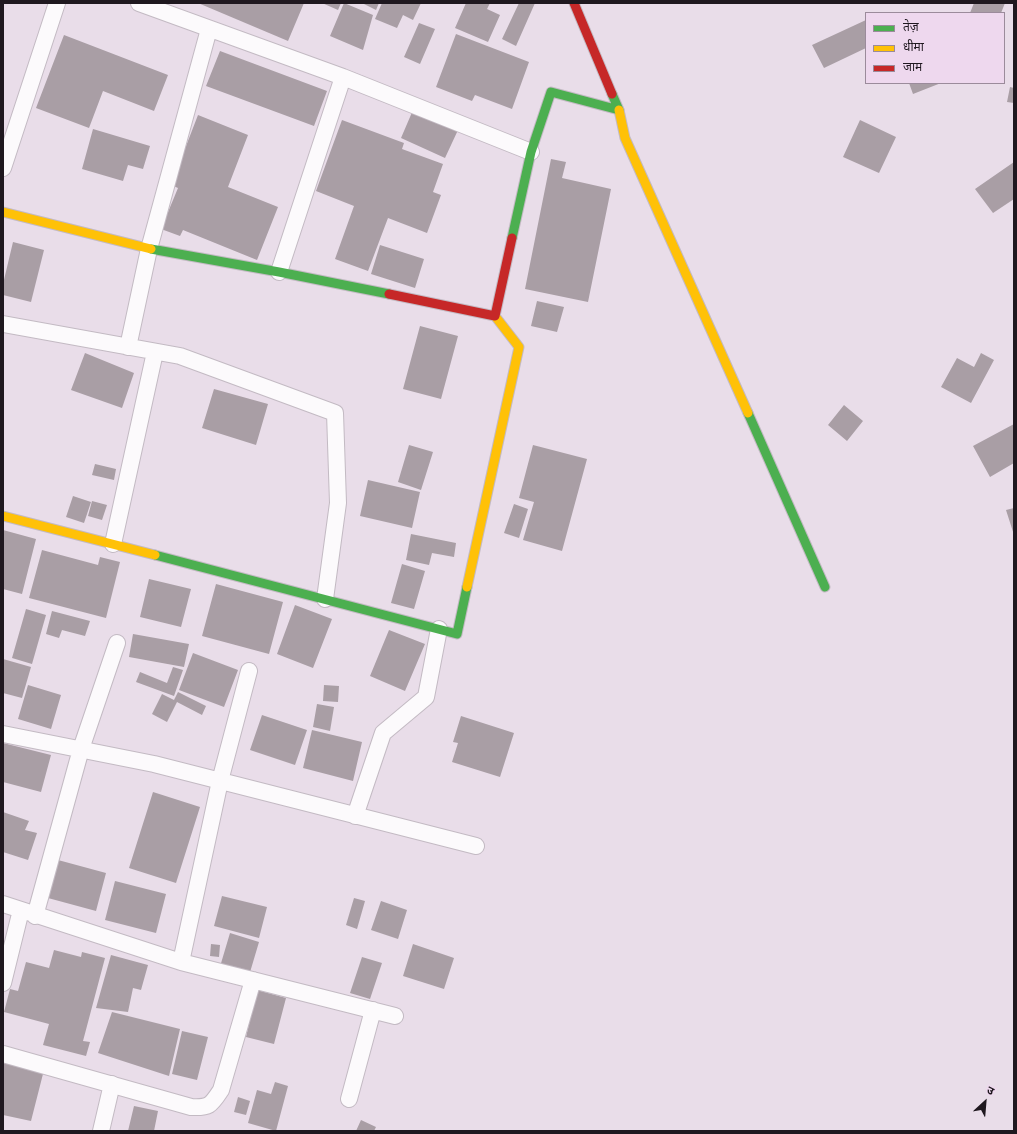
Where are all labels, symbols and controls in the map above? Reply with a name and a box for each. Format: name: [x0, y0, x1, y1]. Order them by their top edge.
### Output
legend: [865, 12, 1005, 84]
text: तेज़: [903, 20, 919, 36]
text: धीमा: [903, 40, 924, 56]
text: जाम: [903, 60, 922, 76]
north arrow: [965, 1082, 1005, 1122]
text: उ: [984, 1084, 996, 1099]

